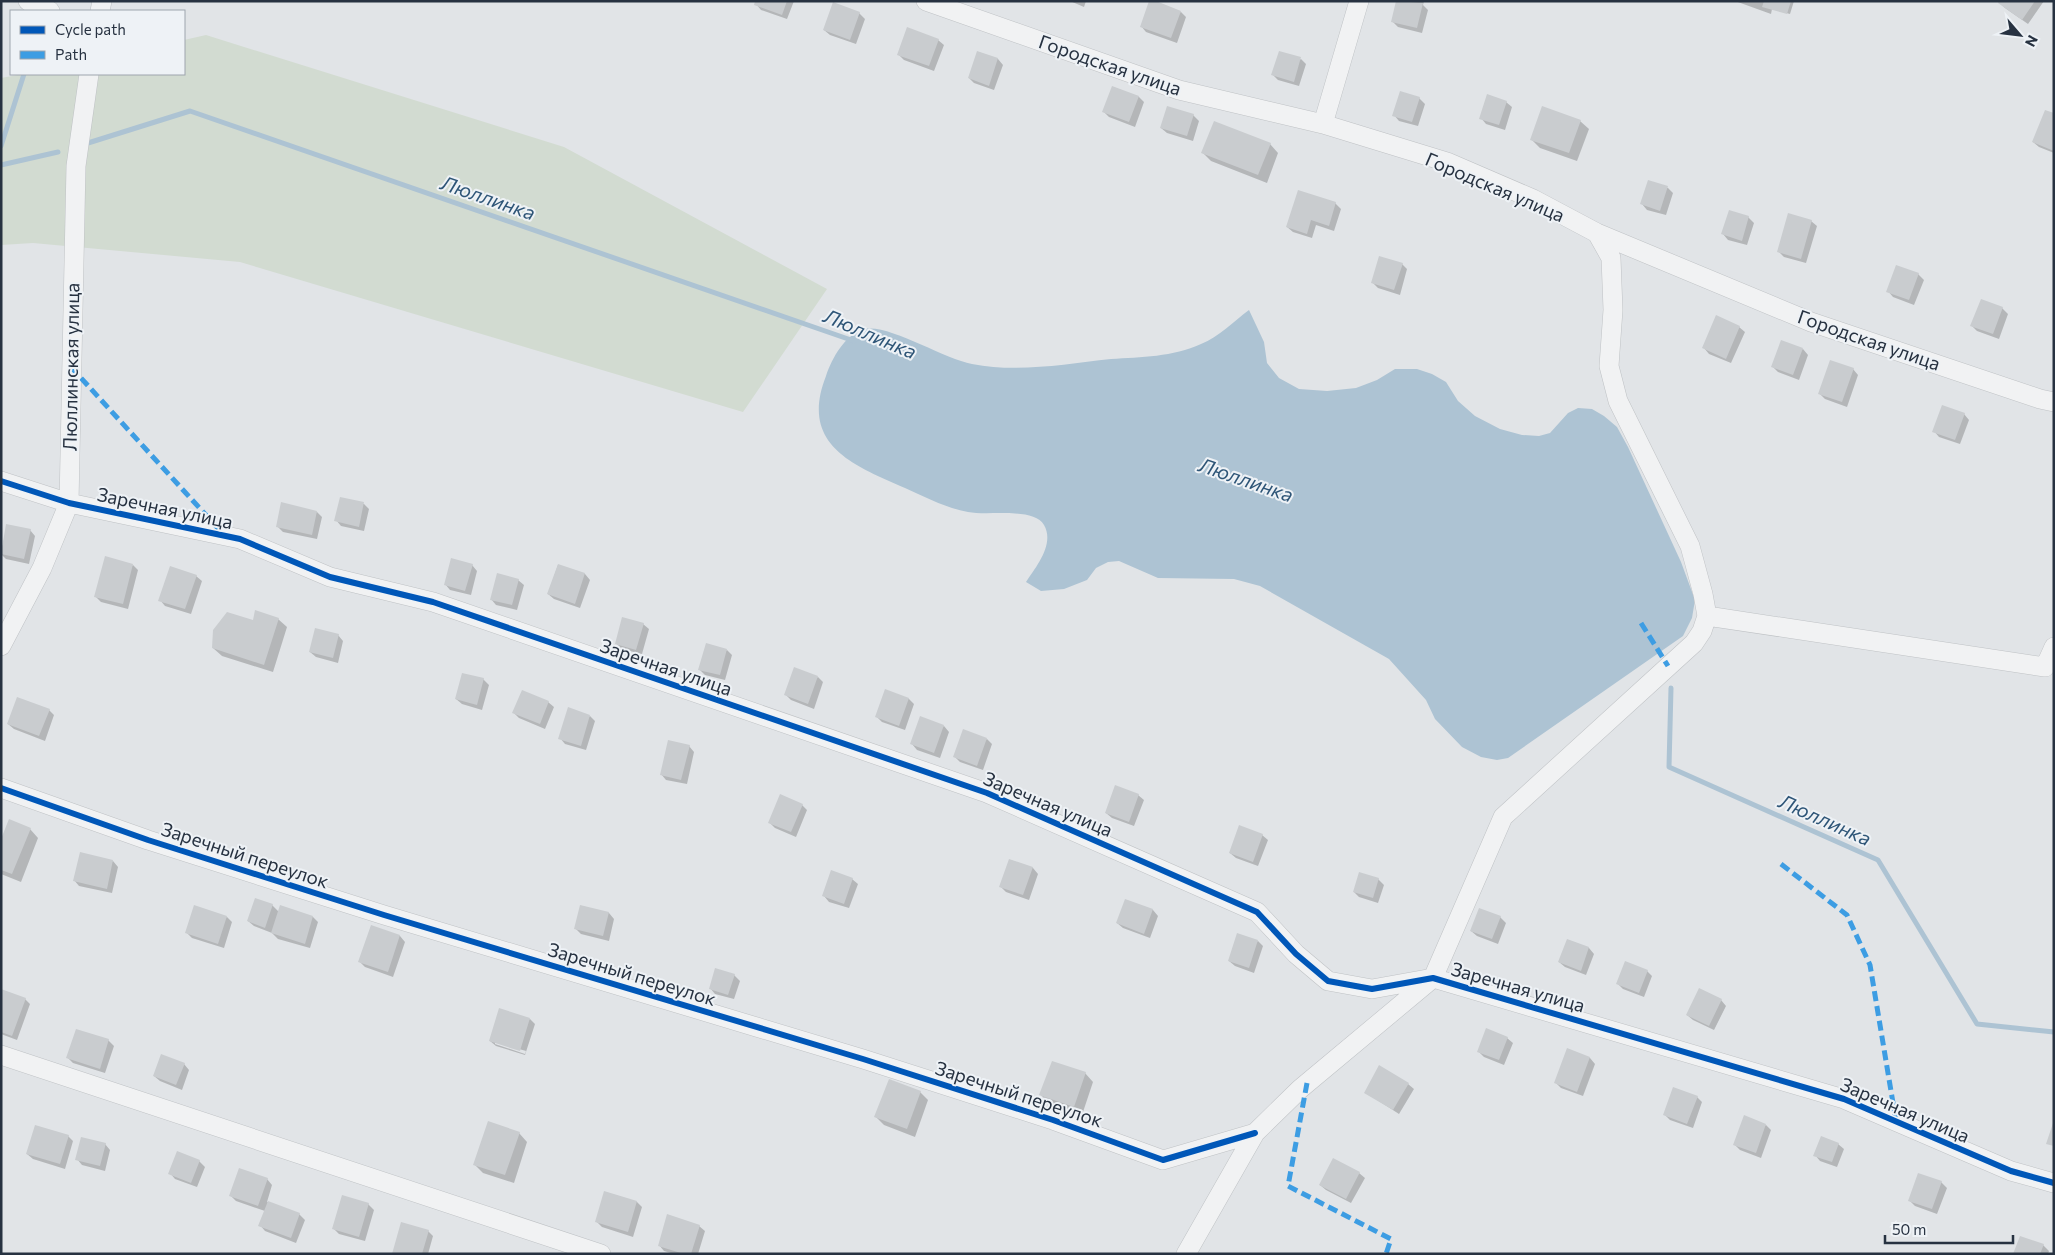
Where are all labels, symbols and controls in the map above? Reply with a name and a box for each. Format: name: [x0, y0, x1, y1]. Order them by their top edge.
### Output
legend: [10, 10, 185, 75]
north arrow: [1995, 10, 2045, 60]
text: Cycle path: [55, 20, 126, 38]
street label: Городская улица: [1036, 29, 1184, 100]
text: N: [2022, 33, 2042, 50]
text: Path: [55, 45, 87, 63]
street label: Городская улица: [1422, 147, 1568, 226]
water label: Люллинка: [437, 169, 539, 224]
street label: Люллинская улица: [58, 283, 83, 451]
water label: Люллинка: [820, 302, 920, 363]
street label: Городская улица: [1795, 304, 1943, 375]
water label: Люллинка: [1195, 451, 1297, 506]
street label: Заречная улица: [95, 482, 235, 533]
street label: Заречная улица: [597, 633, 735, 700]
street label: Заречная улица: [980, 766, 1116, 841]
water label: Люллинка: [1775, 788, 1875, 850]
street label: Заречный переулок: [159, 817, 332, 892]
street label: Заречный переулок: [545, 937, 719, 1010]
street label: Заречная улица: [1449, 956, 1588, 1017]
street label: Заречный переулок: [933, 1056, 1106, 1131]
street label: Заречная улица: [1837, 1072, 1973, 1147]
scale bar: [1885, 1212, 2012, 1244]
text: 50 m: [1892, 1220, 1926, 1238]

